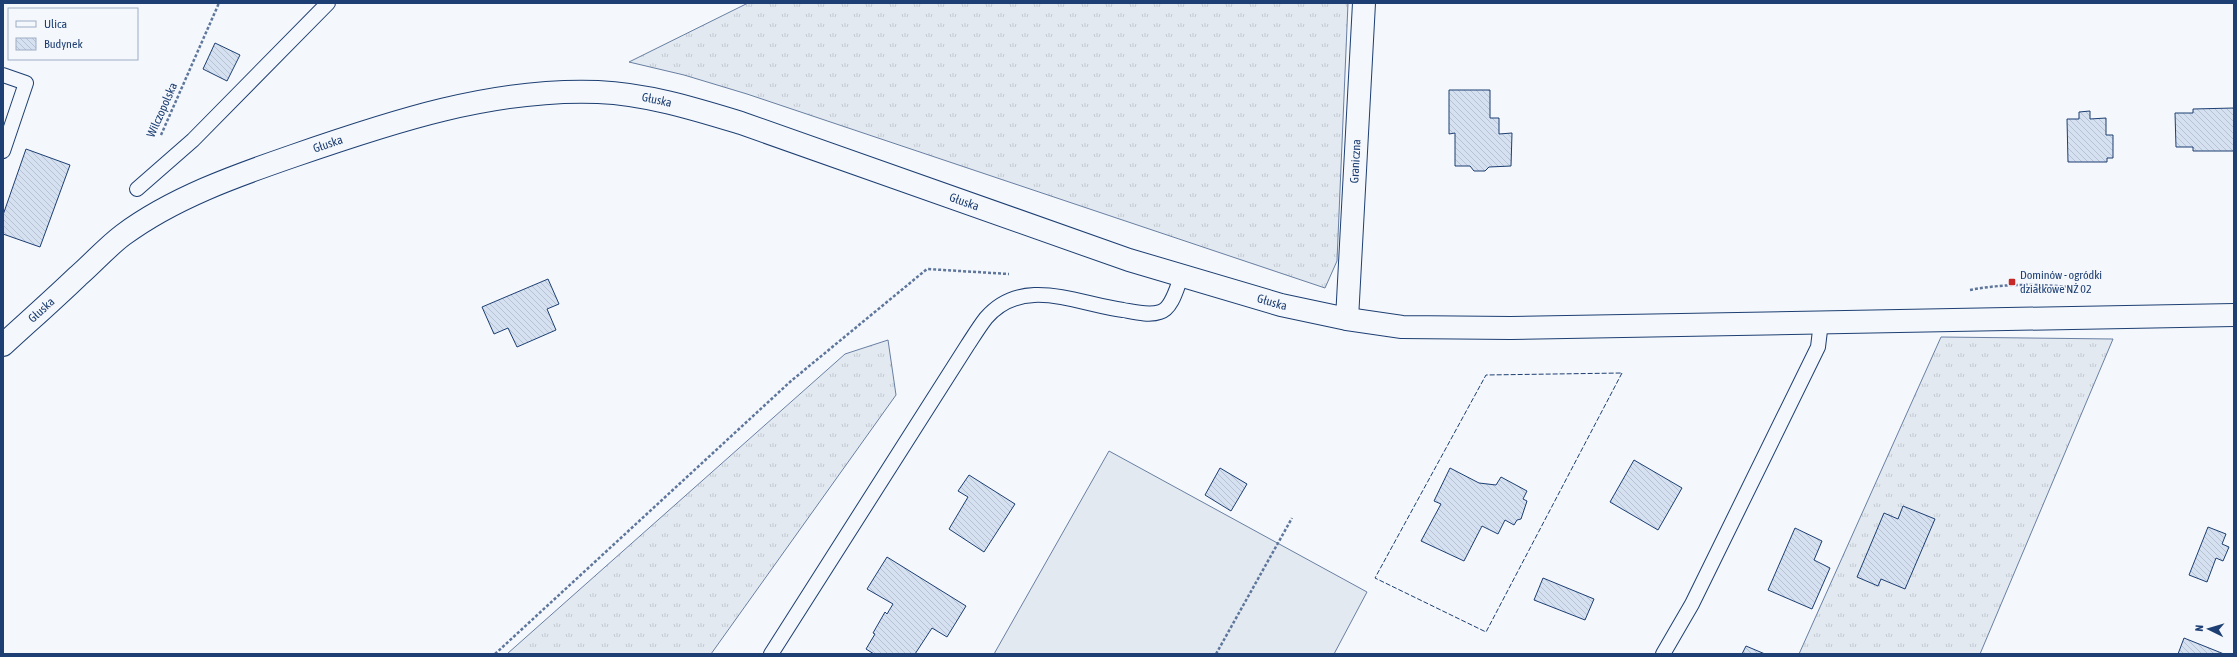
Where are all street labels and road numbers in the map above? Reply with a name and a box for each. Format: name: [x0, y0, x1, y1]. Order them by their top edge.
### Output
street label: Wilczopolska: [144, 80, 180, 140]
street label: Głuska: [641, 90, 673, 110]
street label: Głuska: [311, 133, 345, 156]
street label: Graniczna: [1347, 139, 1364, 184]
street label: Głuska: [948, 190, 981, 213]
street label: Głuska: [1256, 291, 1288, 313]
street label: Głuska: [25, 295, 57, 325]

